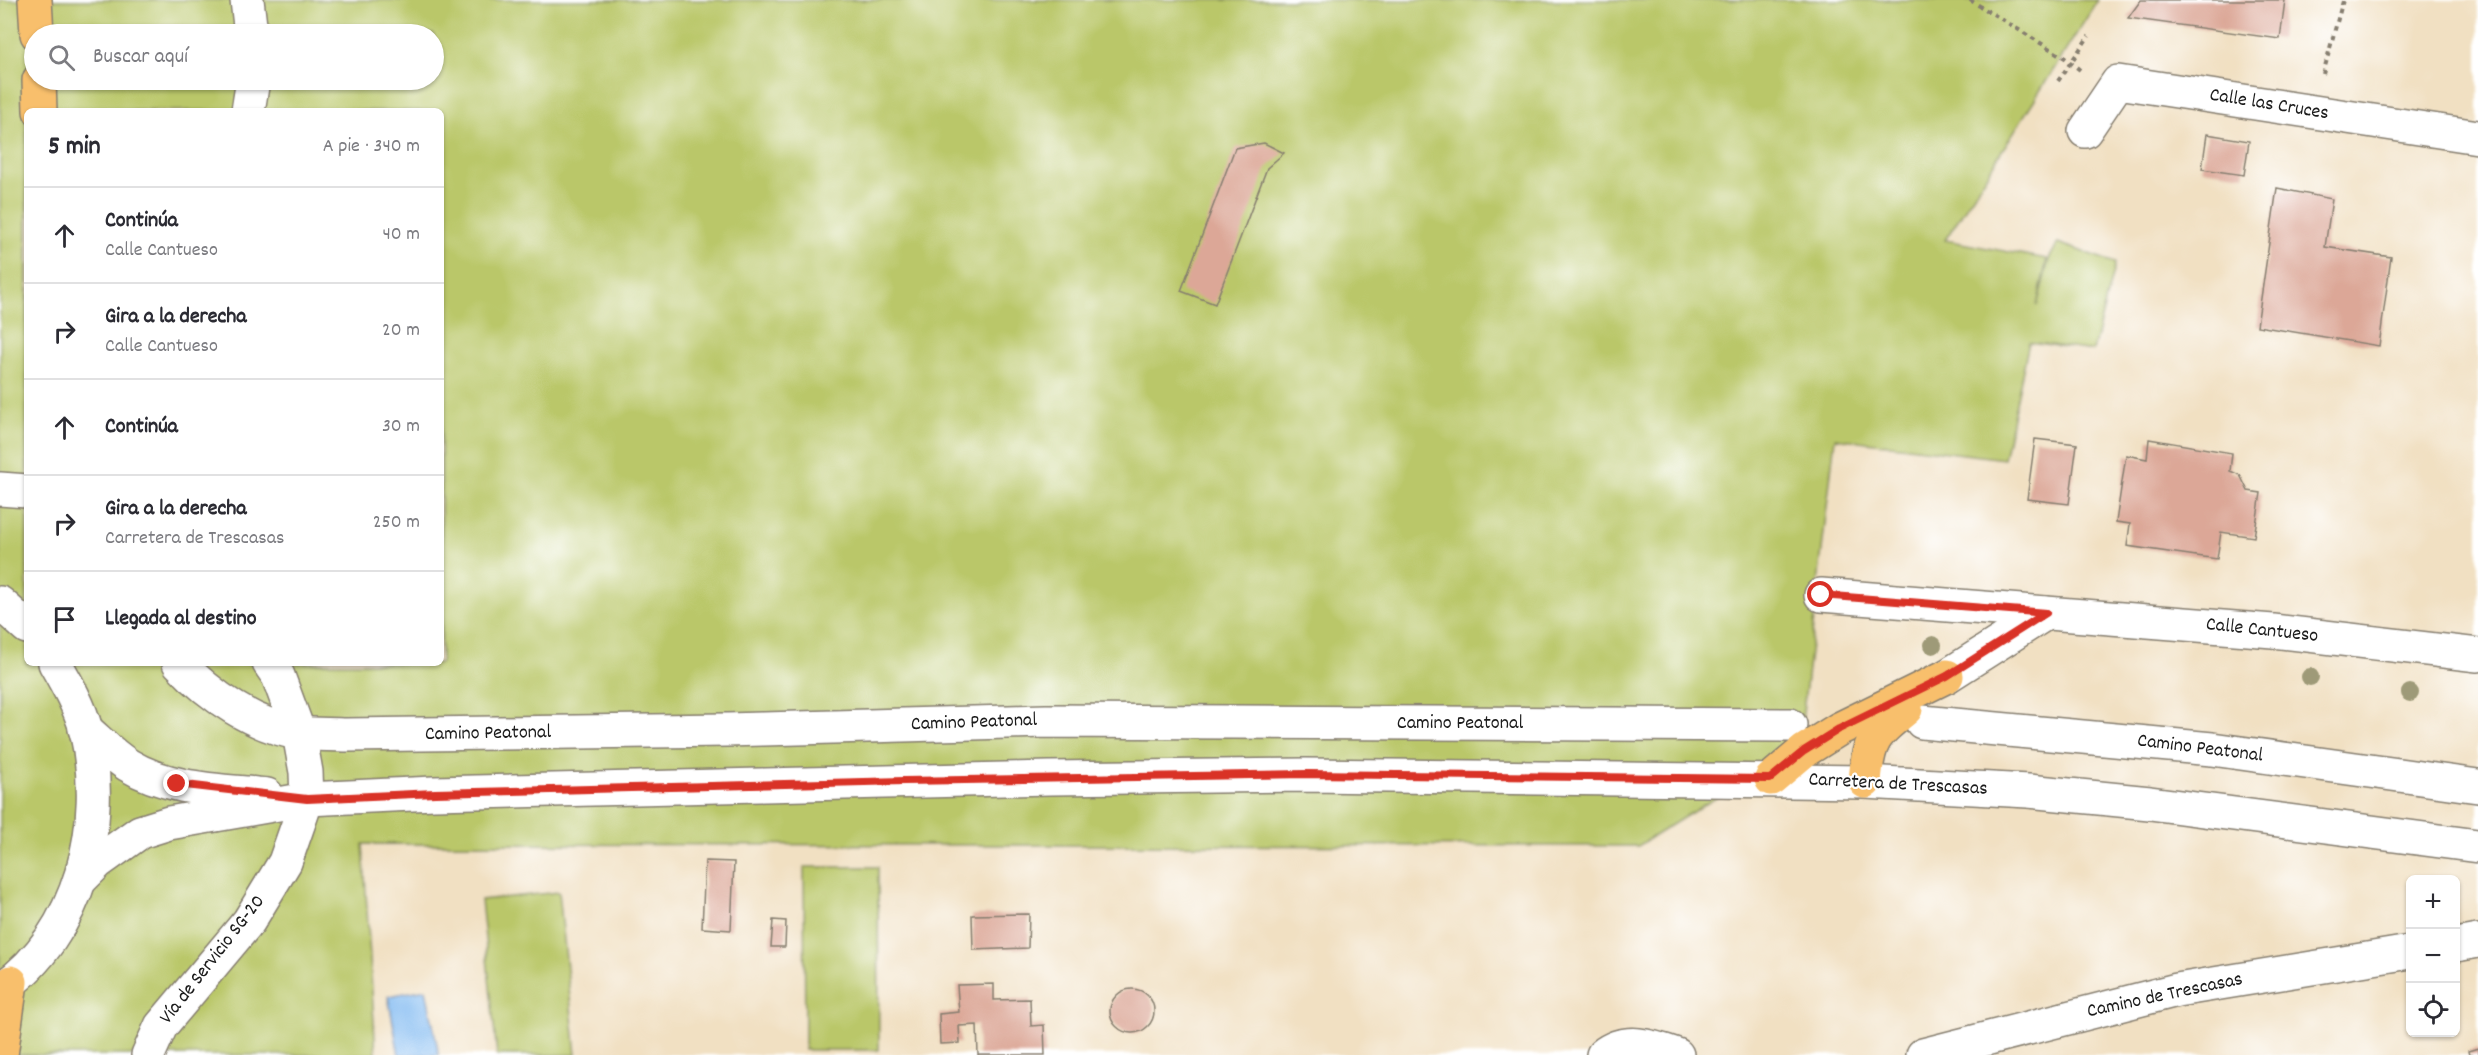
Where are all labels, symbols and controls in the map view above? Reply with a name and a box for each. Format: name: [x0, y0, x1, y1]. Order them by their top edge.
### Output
search box: [24, 24, 444, 90]
icon: search: [45, 41, 78, 74]
text: Buscar aquí: [93, 42, 188, 73]
street label: Calle las Cruces: [2207, 82, 2331, 128]
text: 5 min: [48, 129, 101, 166]
text: A pie · 340 m: [323, 133, 420, 161]
text: Continúa: [105, 206, 178, 237]
icon: ahead: [48, 219, 81, 252]
text: 40 m: [382, 221, 420, 249]
text: Calle Cantueso: [105, 237, 218, 265]
text: Gira a la derecha: [105, 302, 247, 333]
icon: right: [48, 315, 81, 348]
text: 20 m: [382, 317, 420, 345]
text: Calle Cantueso: [105, 333, 218, 361]
icon: ahead: [48, 411, 81, 444]
text: Continúa: [105, 412, 178, 443]
text: 30 m: [382, 413, 420, 441]
text: Gira a la derecha: [105, 494, 247, 525]
icon: right: [48, 507, 81, 540]
text: 250 m: [373, 509, 420, 537]
text: Carretera de Trescasas: [105, 525, 285, 553]
route start: [1807, 581, 1833, 607]
icon: arrive: [48, 603, 81, 636]
text: Llegada al destino: [105, 604, 257, 635]
street label: Calle Cantueso: [2204, 611, 2320, 651]
street label: Camino Peatonal: [910, 707, 1038, 739]
street label: Camino Peatonal: [1397, 710, 1523, 738]
street label: Camino Peatonal: [425, 719, 552, 749]
street label: Camino Peatonal: [2136, 727, 2265, 771]
street label: Carretera de Trescasas: [1808, 766, 1988, 804]
route end: [163, 770, 189, 796]
map controls: [2406, 875, 2460, 1037]
button: +: [2406, 875, 2460, 929]
street label: Vía de Servicio SG-20: [153, 889, 273, 1031]
button: −: [2406, 929, 2460, 983]
street label: Camino de Trescasas: [2085, 966, 2245, 1026]
button: locate: [2406, 983, 2460, 1037]

